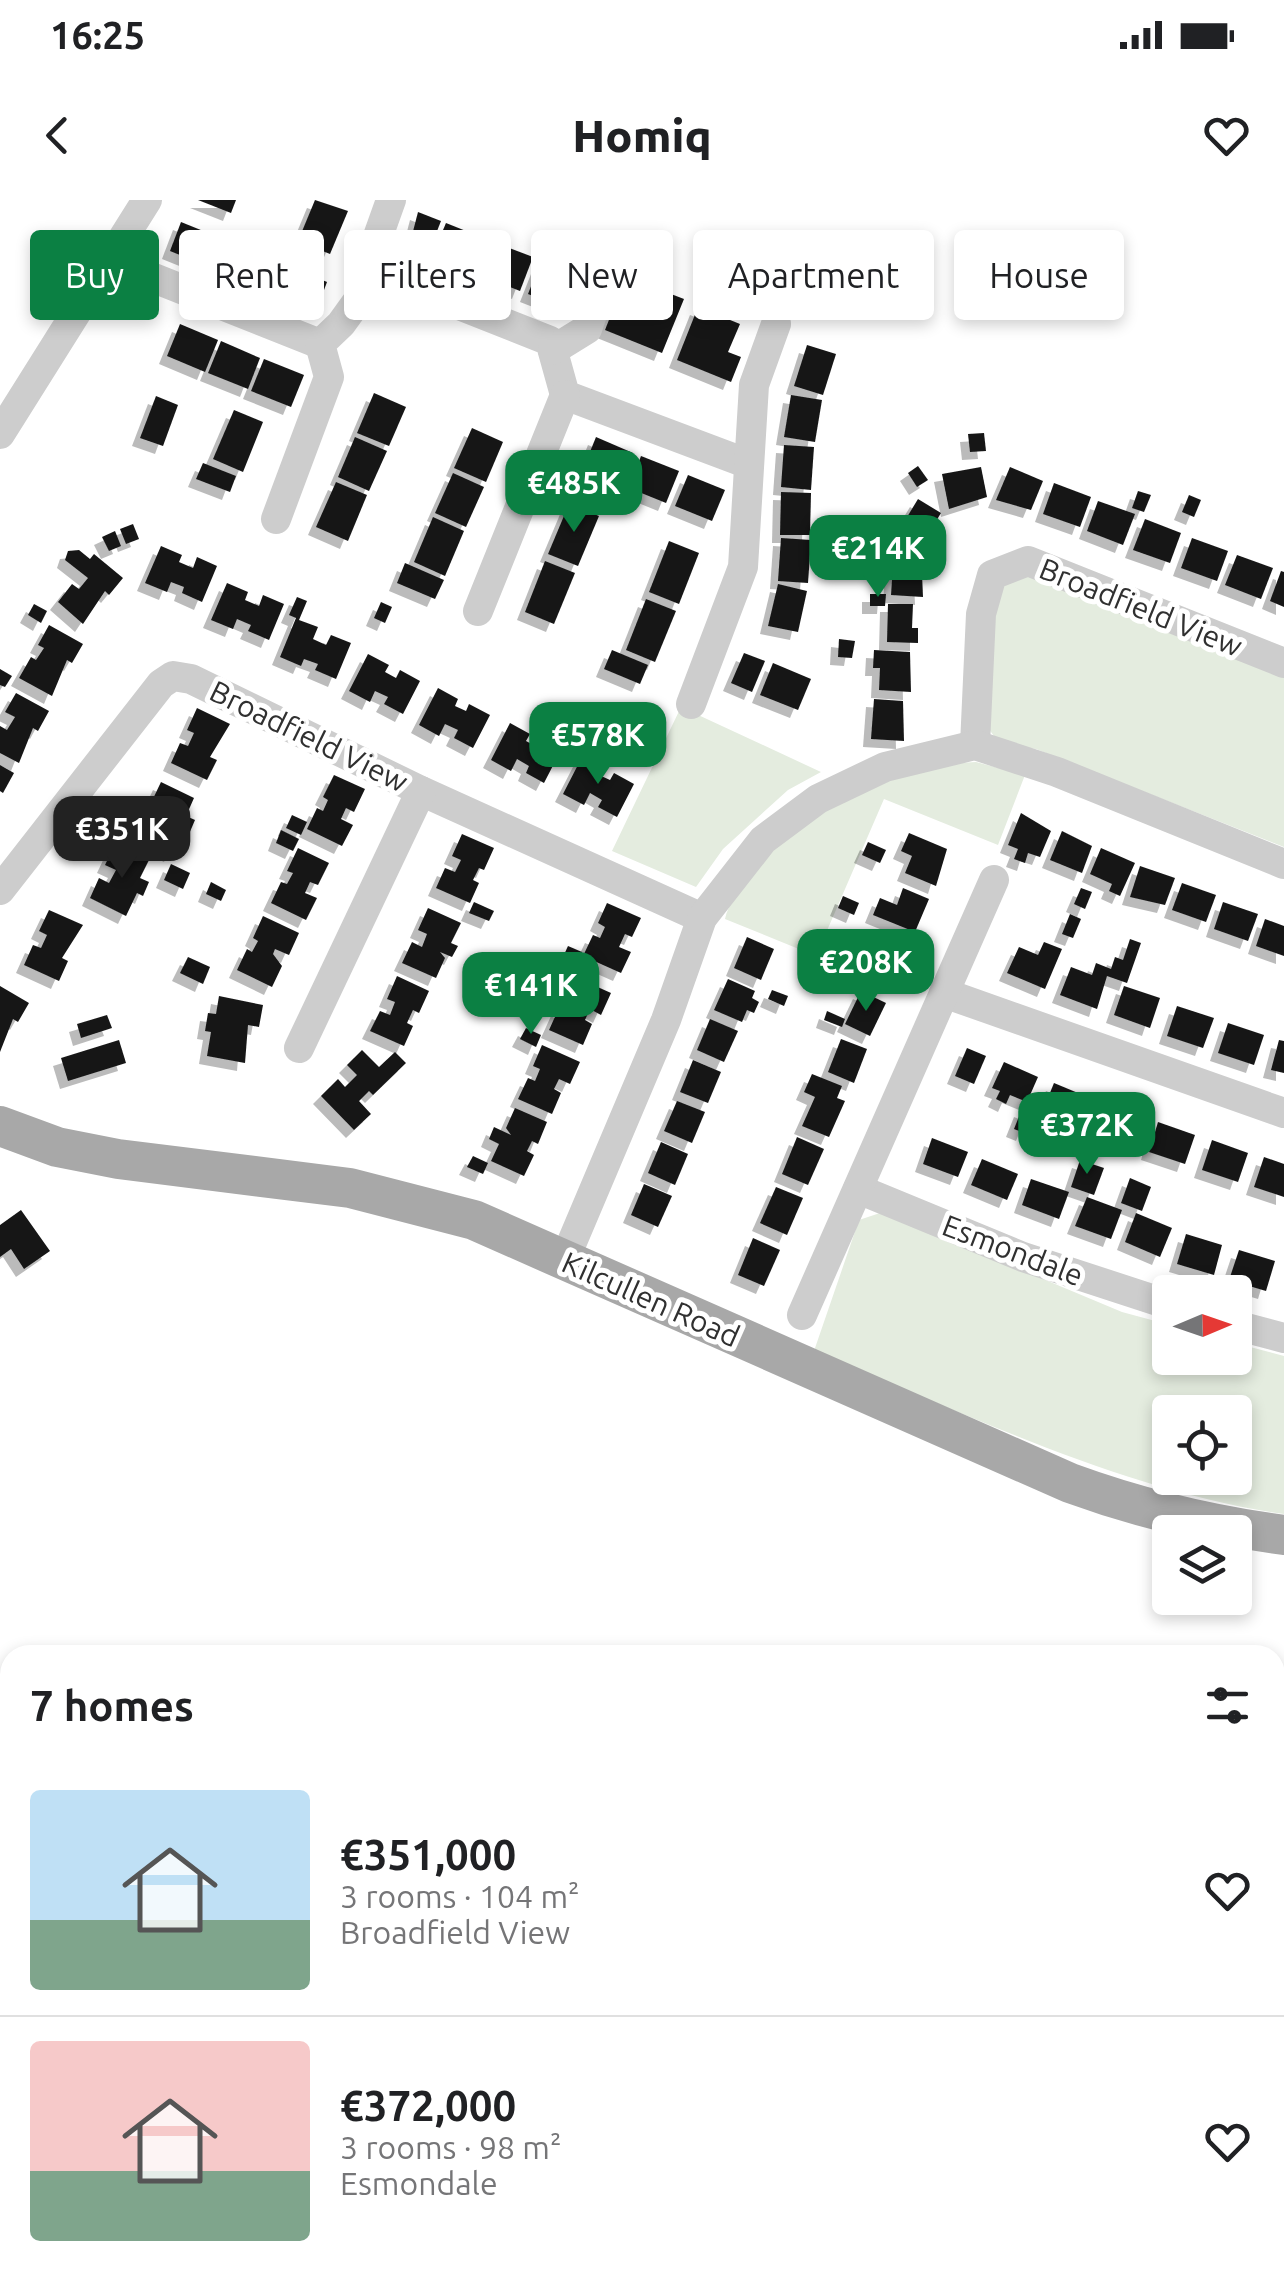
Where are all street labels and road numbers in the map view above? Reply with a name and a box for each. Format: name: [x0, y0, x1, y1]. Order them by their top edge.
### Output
street label: Broadfield View: [1035, 551, 1247, 663]
street label: Broadfield View: [205, 673, 413, 799]
street label: Esmondale: [938, 1208, 1088, 1292]
street label: Kilcullen Road: [557, 1245, 745, 1353]

